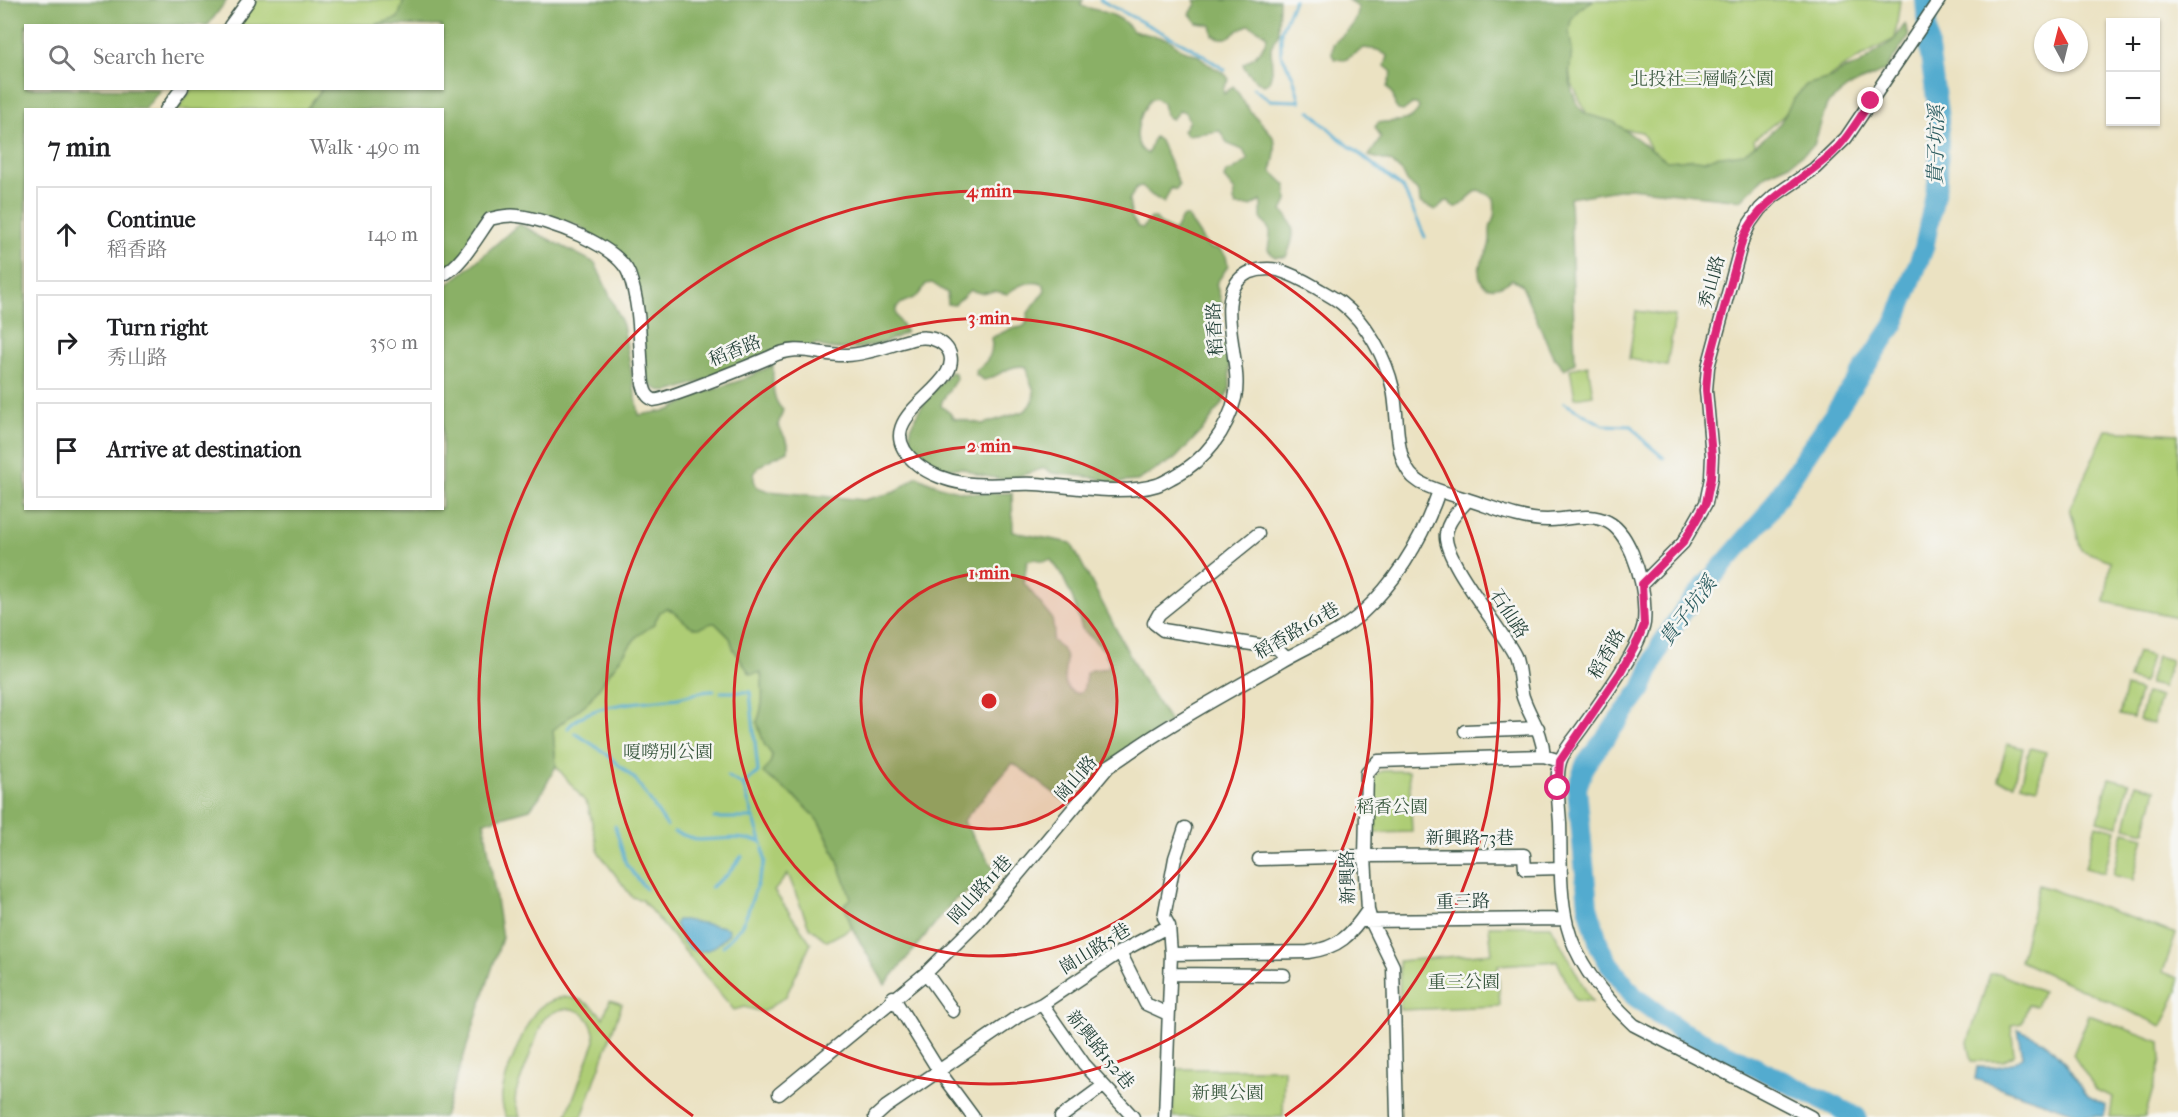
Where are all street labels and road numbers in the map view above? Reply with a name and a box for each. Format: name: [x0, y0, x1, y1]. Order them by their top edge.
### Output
street label: 秀山路: [1695, 253, 1729, 311]
street label: 稻香路: [1203, 301, 1227, 357]
street label: 稻香路: [706, 331, 764, 371]
street label: 石仙路: [1485, 586, 1533, 642]
street label: 稻香路161巷: [1251, 598, 1343, 664]
street label: 稻香路: [1584, 625, 1630, 683]
street label: 崗山路: [1050, 752, 1102, 806]
street label: 新興路73巷: [1426, 828, 1514, 849]
street label: 新興路: [1337, 850, 1359, 904]
street label: 岡山路11巷: [944, 851, 1016, 929]
street label: 重三路: [1436, 891, 1490, 913]
street label: 崗山路5巷: [1056, 919, 1134, 979]
street label: 新興路152巷: [1062, 1006, 1138, 1094]

